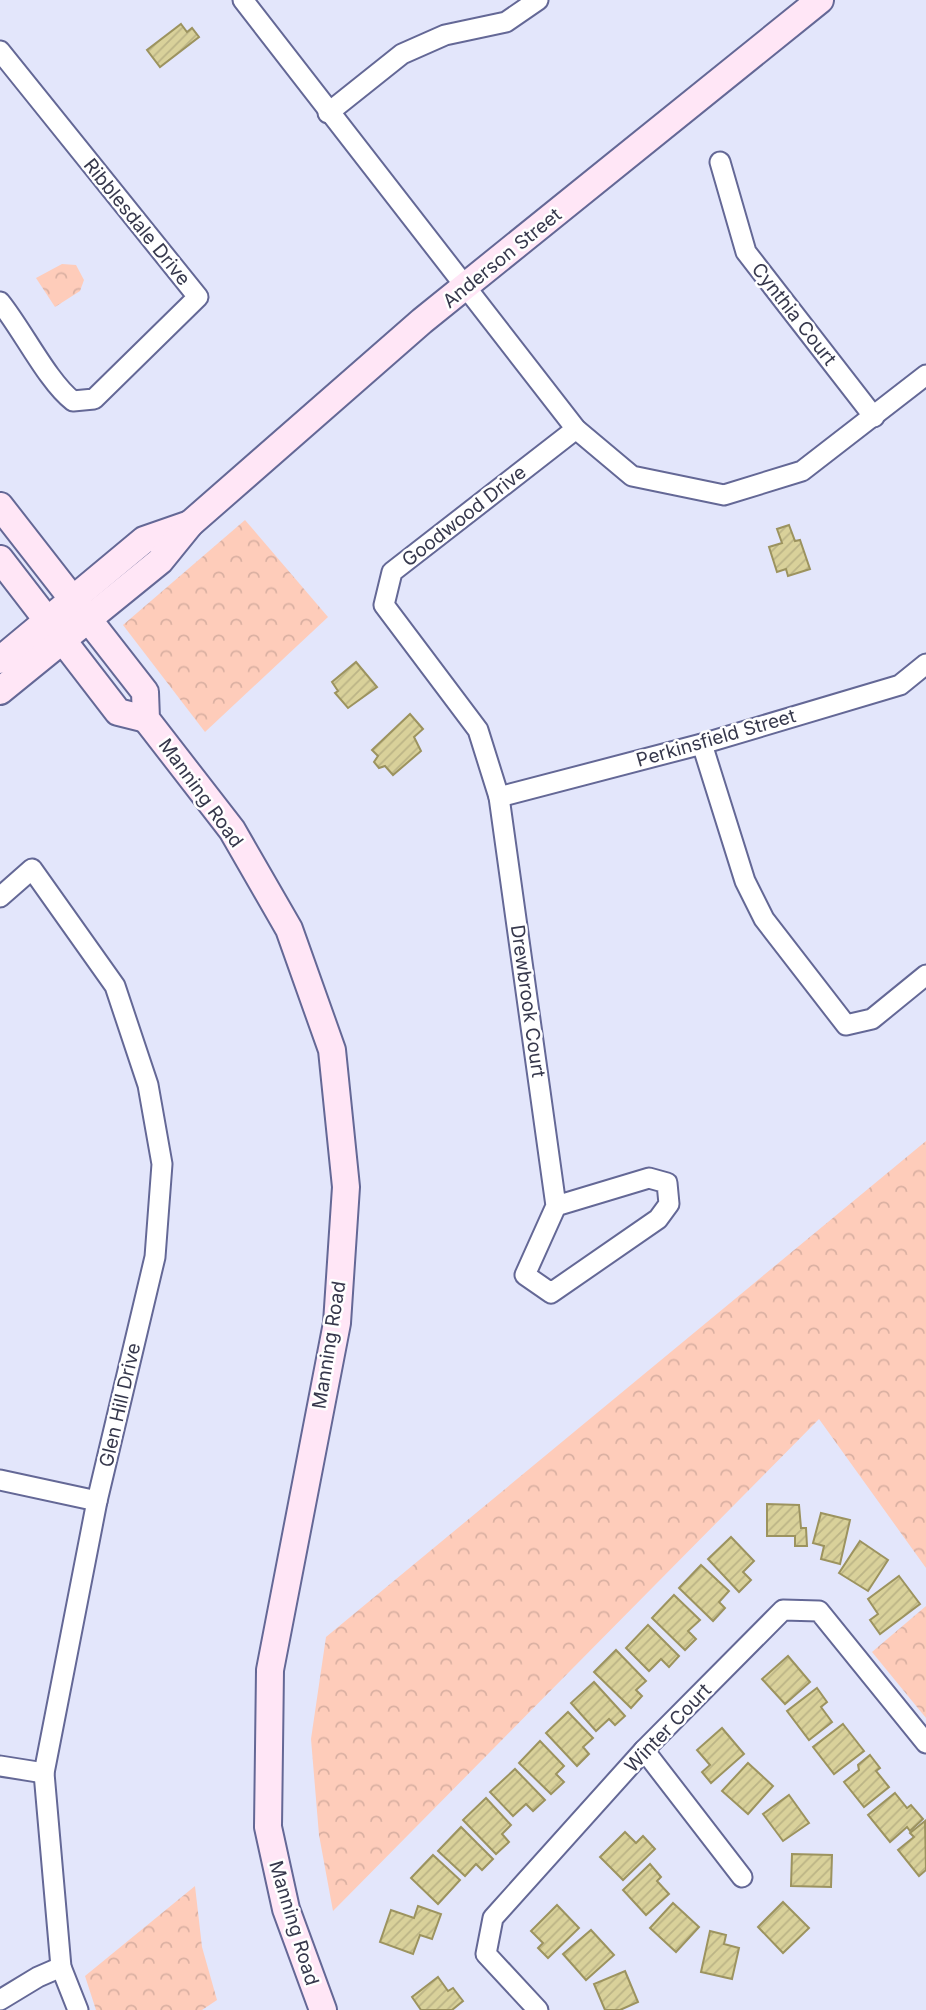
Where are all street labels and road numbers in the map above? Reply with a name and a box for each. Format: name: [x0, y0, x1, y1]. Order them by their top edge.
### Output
street label: Ribblesdale Drive: [79, 154, 195, 290]
street label: Anderson Street: [438, 203, 566, 313]
street label: Cynthia Court: [747, 258, 841, 370]
street label: Goodwood Drive: [398, 461, 530, 571]
street label: Perkinsfield Street: [634, 704, 798, 772]
street label: Manning Road: [154, 734, 248, 852]
street label: Drewbrook Court: [506, 923, 550, 1079]
street label: Manning Road: [308, 1280, 350, 1410]
street label: Glen Hill Drive: [95, 1341, 145, 1469]
street label: Winter Court: [620, 1679, 716, 1777]
street label: Manning Road: [264, 1858, 324, 1988]

